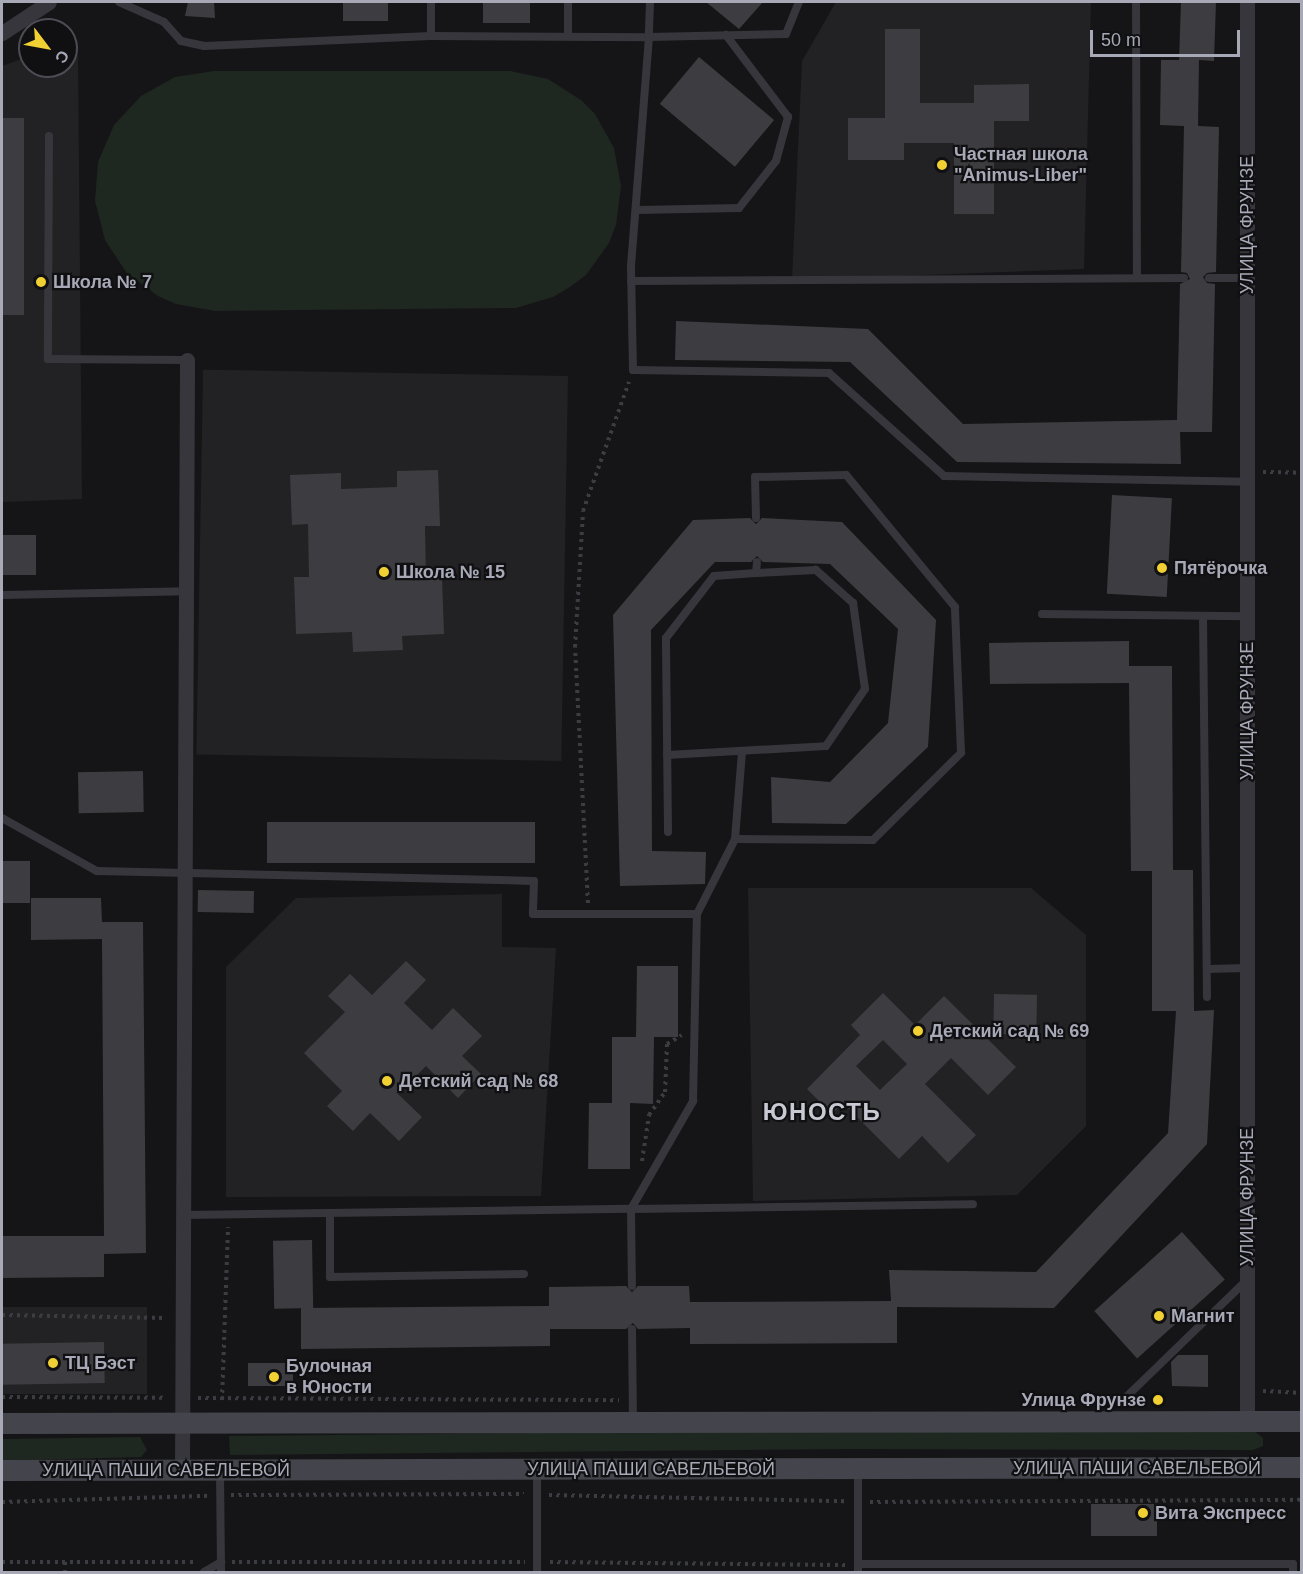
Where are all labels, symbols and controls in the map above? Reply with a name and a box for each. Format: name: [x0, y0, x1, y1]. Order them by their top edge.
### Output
north arrow: [18, 18, 78, 78]
scale bar: [1093, 18, 1243, 56]
text: 50 m: [1101, 30, 1141, 50]
text: С: [52, 47, 72, 66]
place label: Частная школа "Animus-Liber": [954, 144, 1088, 186]
street label: УЛИЦА ФРУНЗЕ: [1236, 156, 1258, 294]
marker: Частная школа "Animus-Liber": [935, 158, 949, 172]
place label: Школа № 7: [53, 271, 152, 293]
marker: Школа № 7: [34, 275, 48, 289]
place label: Пятёрочка: [1174, 557, 1267, 579]
place label: Школа № 15: [396, 561, 505, 583]
marker: Пятёрочка: [1155, 561, 1169, 575]
marker: Школа № 15: [377, 565, 391, 579]
street label: УЛИЦА ФРУНЗЕ: [1236, 642, 1258, 780]
place label: Детский сад № 69: [930, 1020, 1089, 1042]
marker: Детский сад № 69: [911, 1024, 925, 1038]
place label: Детский сад № 68: [399, 1070, 558, 1092]
marker: Детский сад № 68: [380, 1074, 394, 1088]
district label: ЮНОСТЬ: [763, 1098, 881, 1126]
street label: УЛИЦА ФРУНЗЕ: [1236, 1128, 1258, 1266]
place label: Магнит: [1171, 1305, 1234, 1327]
marker: Магнит: [1152, 1309, 1166, 1323]
place label: ТЦ Бэст: [65, 1352, 136, 1374]
marker: ТЦ Бэст: [46, 1356, 60, 1370]
place label: Булочная в Юности: [286, 1356, 372, 1398]
marker: Булочная в Юности: [267, 1370, 281, 1384]
place label: Улица Фрунзе: [1021, 1389, 1146, 1411]
marker: Улица Фрунзе: [1151, 1393, 1165, 1407]
street label: УЛИЦА ПАШИ САВЕЛЬЕВОЙ: [1013, 1457, 1261, 1479]
street label: УЛИЦА ПАШИ САВЕЛЬЕВОЙ: [527, 1458, 775, 1480]
street label: УЛИЦА ПАШИ САВЕЛЬЕВОЙ: [42, 1459, 290, 1481]
place label: Вита Экспресс: [1155, 1502, 1286, 1524]
marker: Вита Экспресс: [1136, 1506, 1150, 1520]

